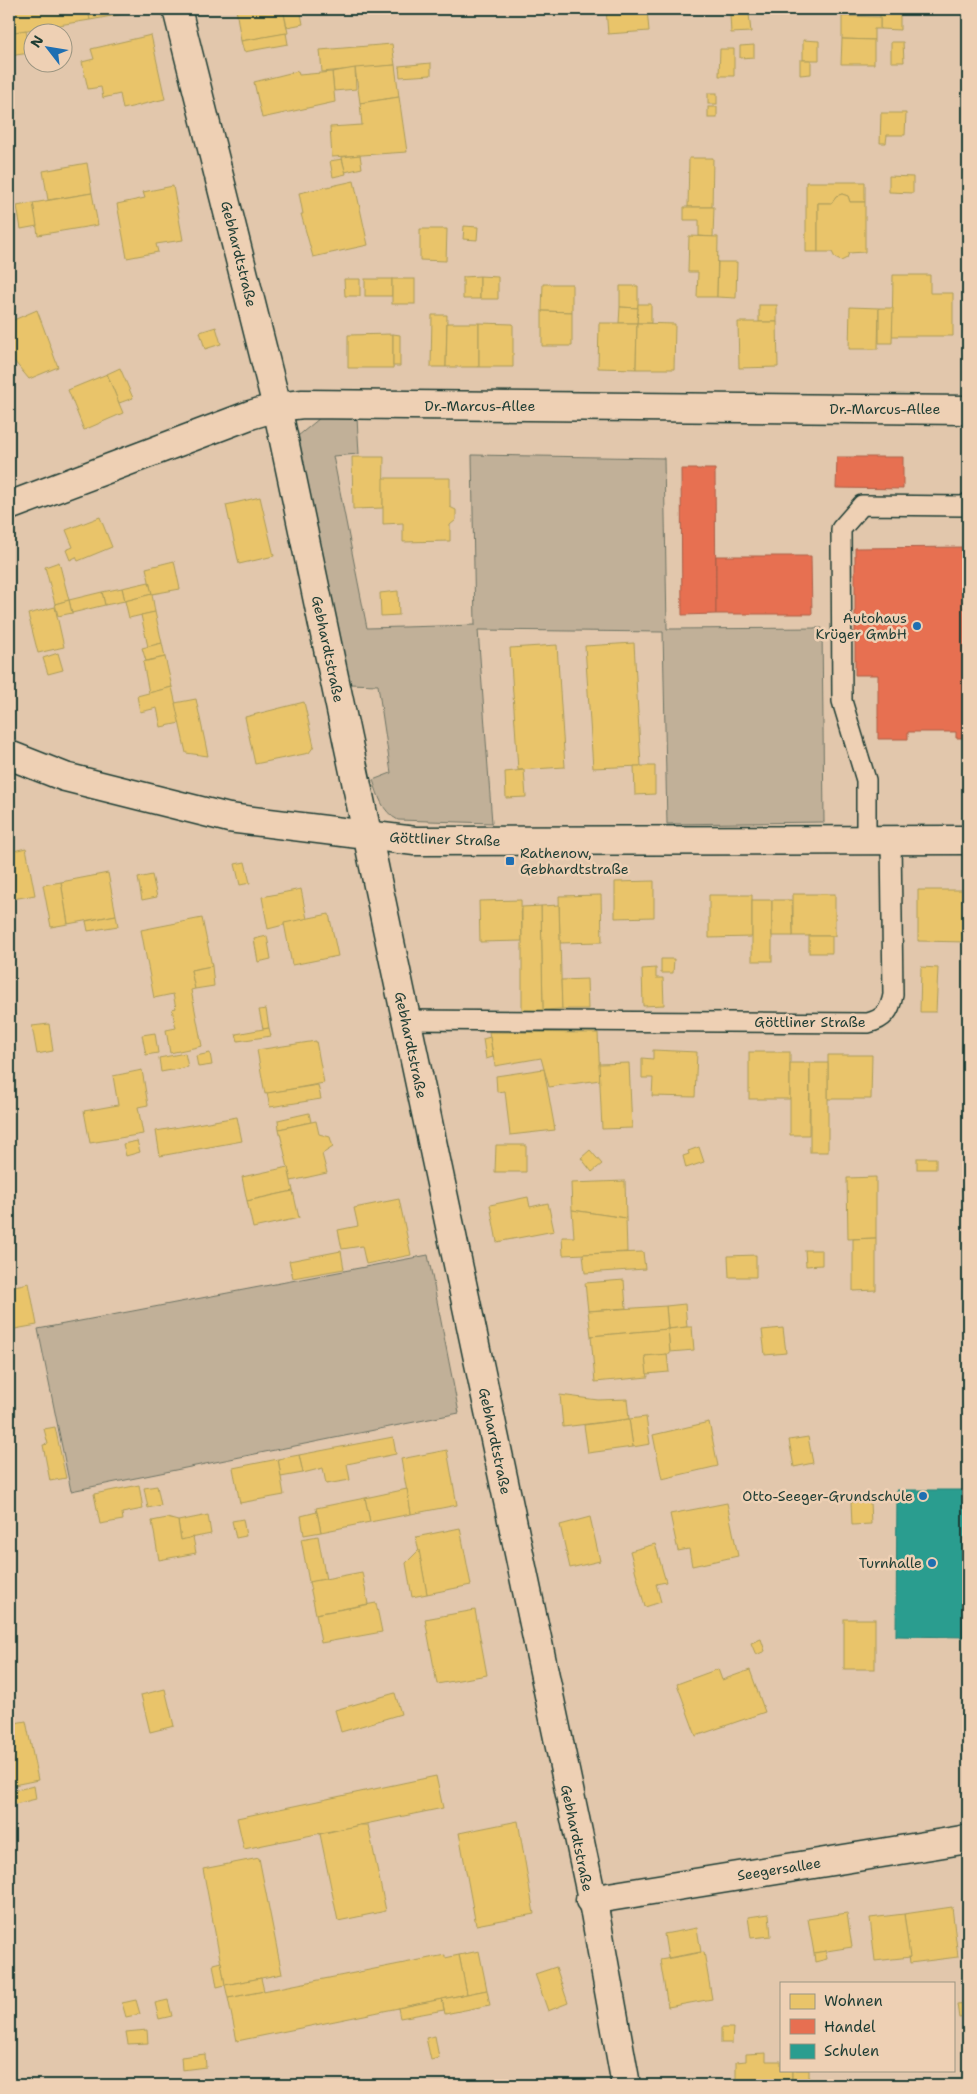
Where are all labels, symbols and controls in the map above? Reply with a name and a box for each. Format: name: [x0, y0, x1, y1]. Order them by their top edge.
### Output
north arrow: [22, 22, 72, 72]
text: N: [26, 32, 47, 51]
street label: Gebhardtstraße: [217, 199, 261, 309]
street label: Dr.-Marcus-Allee: [425, 397, 536, 415]
street label: Dr.-Marcus-Allee: [830, 400, 941, 418]
street label: Gebhardtstraße: [308, 594, 348, 704]
place label: Autohaus Krüger GmbH: [816, 609, 907, 643]
marker: Autohaus Krüger GmbH: [911, 620, 923, 632]
street label: Göttliner Straße: [389, 828, 501, 850]
place label: Rathenow, Gebhardtstraße: [520, 844, 629, 878]
marker: Rathenow, Gebhardtstraße: [504, 855, 516, 867]
street label: Gebhardtstraße: [391, 990, 431, 1100]
street label: Göttliner Straße: [754, 1013, 866, 1031]
street label: Gebhardtstraße: [475, 1386, 515, 1496]
place label: Otto-Seeger-Grundschule: [742, 1487, 913, 1505]
marker: Otto-Seeger-Grundschule: [917, 1490, 929, 1502]
place label: Turnhalle: [859, 1554, 922, 1572]
marker: Turnhalle: [926, 1557, 938, 1569]
street label: Gebhardtstraße: [557, 1783, 597, 1893]
street label: Seegersallee: [736, 1853, 822, 1885]
legend: [780, 1982, 954, 2072]
text: Wohnen: [824, 1991, 883, 2011]
text: Handel: [824, 2017, 876, 2037]
text: Schulen: [824, 2041, 879, 2061]

